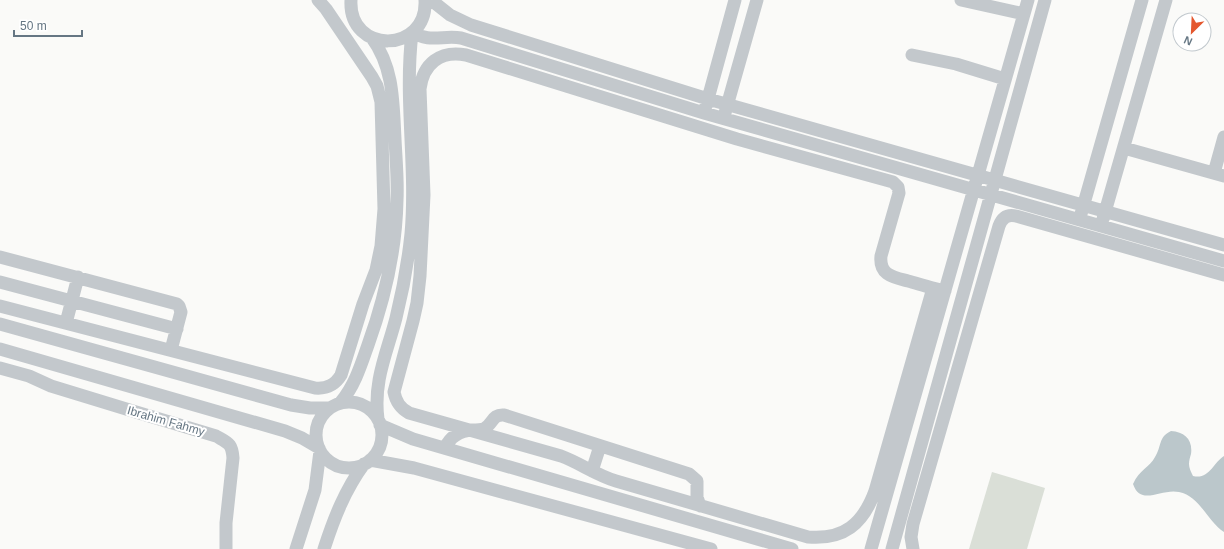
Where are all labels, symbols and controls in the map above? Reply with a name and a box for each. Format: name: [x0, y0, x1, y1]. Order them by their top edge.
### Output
scale bar: [14, 12, 82, 38]
north arrow: [1172, 12, 1212, 52]
text: 50 m: [20, 19, 47, 33]
text: N: [1182, 34, 1194, 48]
street label: Ibrahim Fahmy: [126, 403, 206, 439]

